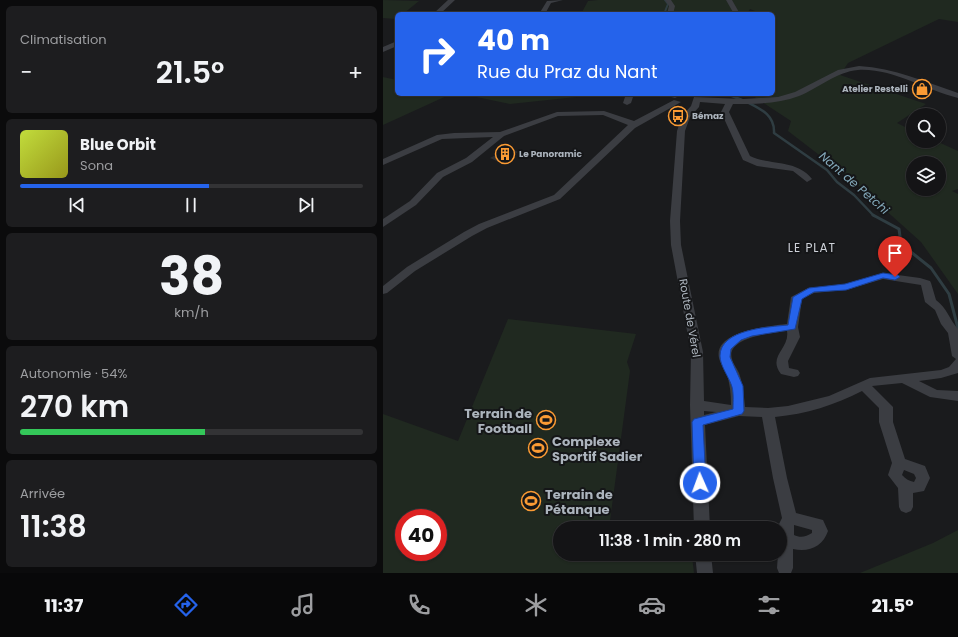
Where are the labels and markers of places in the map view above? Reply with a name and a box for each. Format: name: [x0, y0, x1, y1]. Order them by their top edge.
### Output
shop icon: Atelier Restelli: [911, 78, 933, 100]
place label: Atelier Restelli: [842, 83, 908, 95]
bus stop icon: Bémaz: [667, 105, 689, 127]
place label: Bémaz: [692, 110, 724, 122]
building icon: Le Panoramic: [494, 143, 516, 165]
place label: Le Panoramic: [519, 148, 582, 160]
pin: [878, 236, 912, 277]
place label: Terrain de Football: [464, 404, 532, 438]
sports icon: Terrain de Football: [535, 409, 557, 431]
place label: Complexe Sportif Sadier: [552, 432, 643, 466]
sports icon: Complexe Sportif Sadier: [527, 437, 549, 459]
place label: Terrain de Pétanque: [545, 485, 613, 519]
sports icon: Terrain de Pétanque: [520, 490, 542, 512]

